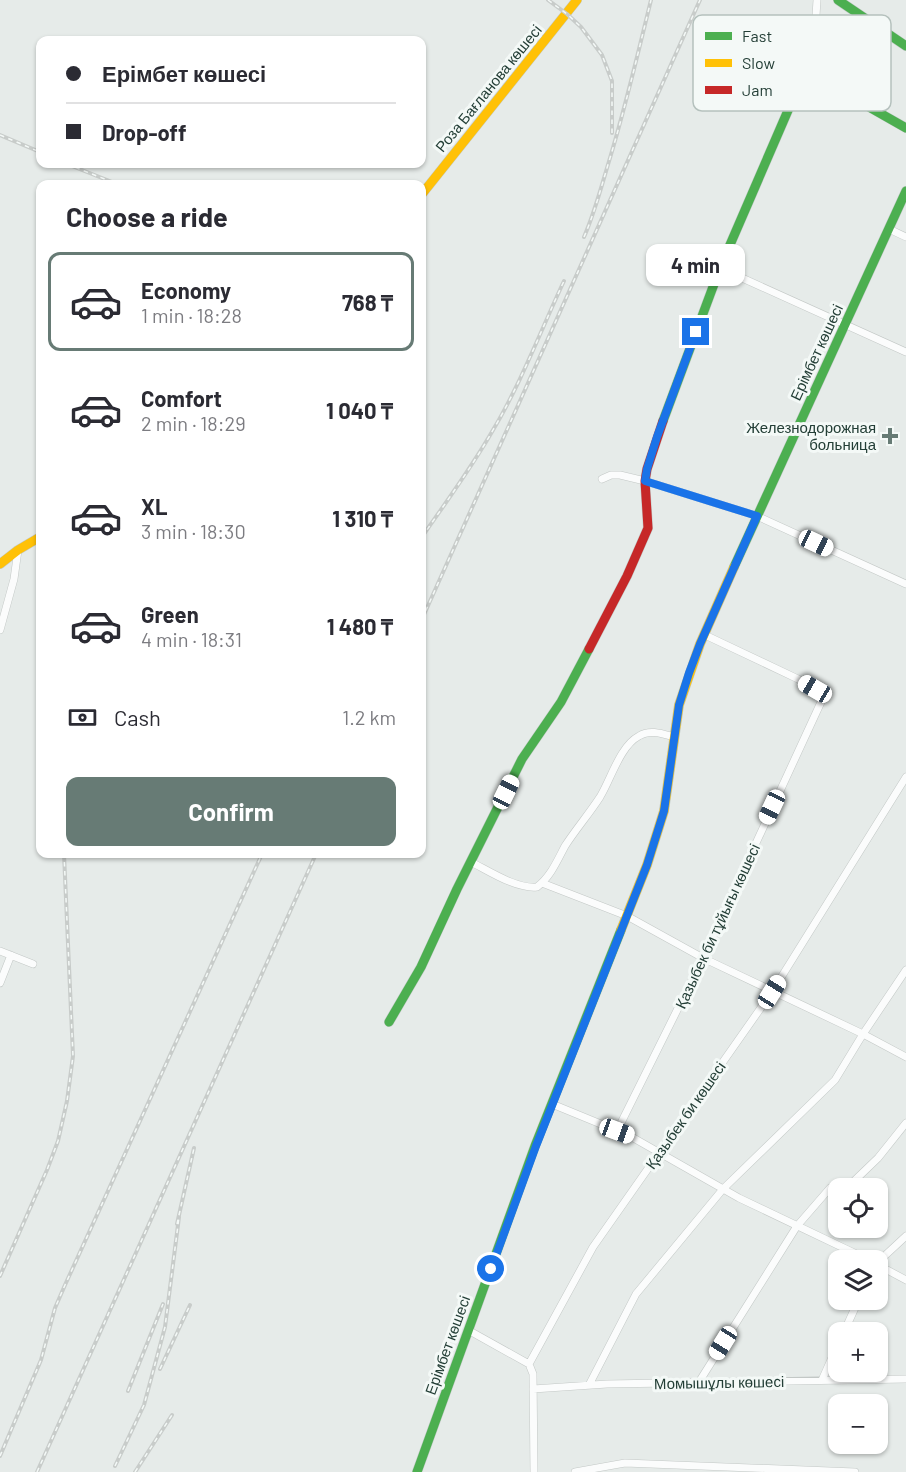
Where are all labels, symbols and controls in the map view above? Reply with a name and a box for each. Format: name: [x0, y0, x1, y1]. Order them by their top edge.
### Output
legend: [693, 15, 891, 111]
street label: Роза Бағланова көшесі: [431, 21, 545, 155]
text: Fast: [742, 26, 772, 45]
text: Slow: [742, 53, 775, 72]
text: Ерімбет көшесі: [102, 60, 266, 86]
text: Jam: [742, 80, 773, 99]
text: Drop-off: [102, 119, 186, 145]
text: Choose a ride: [66, 200, 228, 232]
callout: 4 min: [646, 245, 746, 287]
text: 4 min: [671, 253, 720, 277]
icon: car: [69, 275, 123, 329]
text: Economy: [141, 277, 231, 303]
text: 768 ₸: [342, 289, 393, 315]
street label: Ерімбет көшесі: [786, 301, 846, 403]
text: 1 min · 18:28: [141, 303, 242, 327]
route end: [682, 318, 709, 345]
icon: car: [69, 383, 123, 437]
text: Comfort: [141, 385, 222, 411]
text: 1 040 ₸: [326, 397, 393, 423]
text: 2 min · 18:29: [141, 411, 246, 435]
place label: Железнодорожная больница: [746, 418, 877, 453]
marker: Железнодорожная больница: [881, 427, 899, 445]
icon: car: [69, 491, 123, 545]
text: XL: [141, 493, 167, 519]
text: 1 310 ₸: [332, 505, 393, 531]
text: 3 min · 18:30: [141, 519, 246, 543]
car: [796, 527, 836, 559]
icon: car: [69, 599, 123, 653]
text: Green: [141, 601, 199, 627]
text: 1 480 ₸: [327, 613, 393, 639]
text: 4 min · 18:31: [141, 627, 242, 651]
car: [795, 672, 835, 706]
icon: cash: [66, 701, 99, 734]
text: Cash: [114, 704, 161, 730]
text: 1.2 km: [342, 705, 396, 729]
car: [490, 772, 522, 812]
button: Confirm: [66, 777, 396, 846]
car: [756, 787, 788, 827]
street label: Қазыбек би тұйығы көшесі: [671, 841, 763, 1011]
car: [755, 972, 789, 1012]
street label: Қазыбек би көшесі: [641, 1058, 729, 1172]
car: [597, 1116, 637, 1146]
map controls: [828, 1178, 888, 1454]
button: locate: [828, 1178, 888, 1238]
button: layers: [828, 1250, 888, 1310]
route start: [477, 1255, 504, 1282]
street label: Ерімбет көшесі: [421, 1293, 473, 1397]
button: +: [828, 1322, 888, 1382]
car: [706, 1323, 740, 1363]
street label: Момышұлы көшесі: [654, 1372, 784, 1392]
button: −: [828, 1394, 888, 1454]

